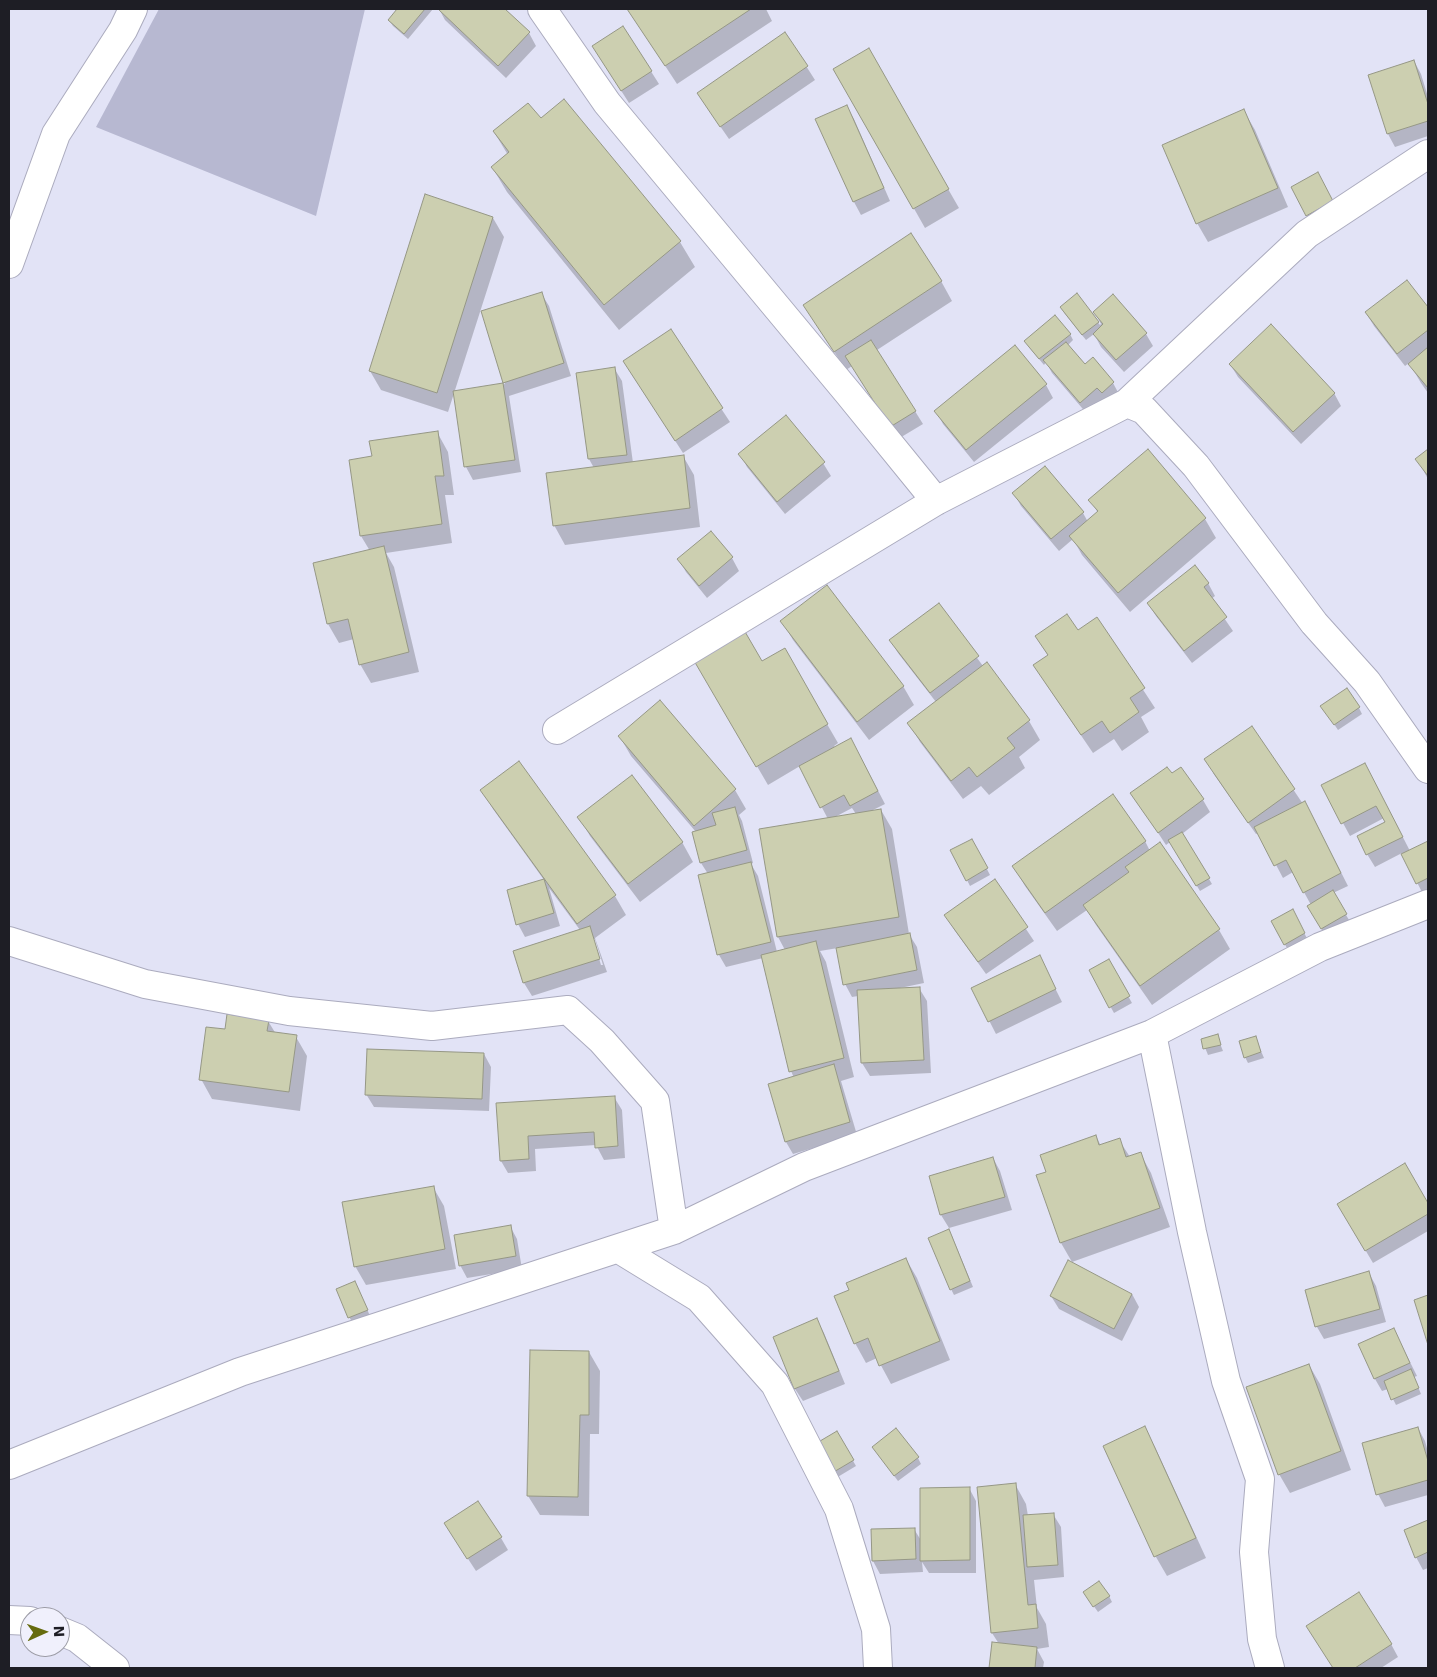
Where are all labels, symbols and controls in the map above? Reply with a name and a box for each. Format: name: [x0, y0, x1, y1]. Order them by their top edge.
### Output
north arrow: [20, 1607, 70, 1657]
text: N: [51, 1625, 67, 1638]

